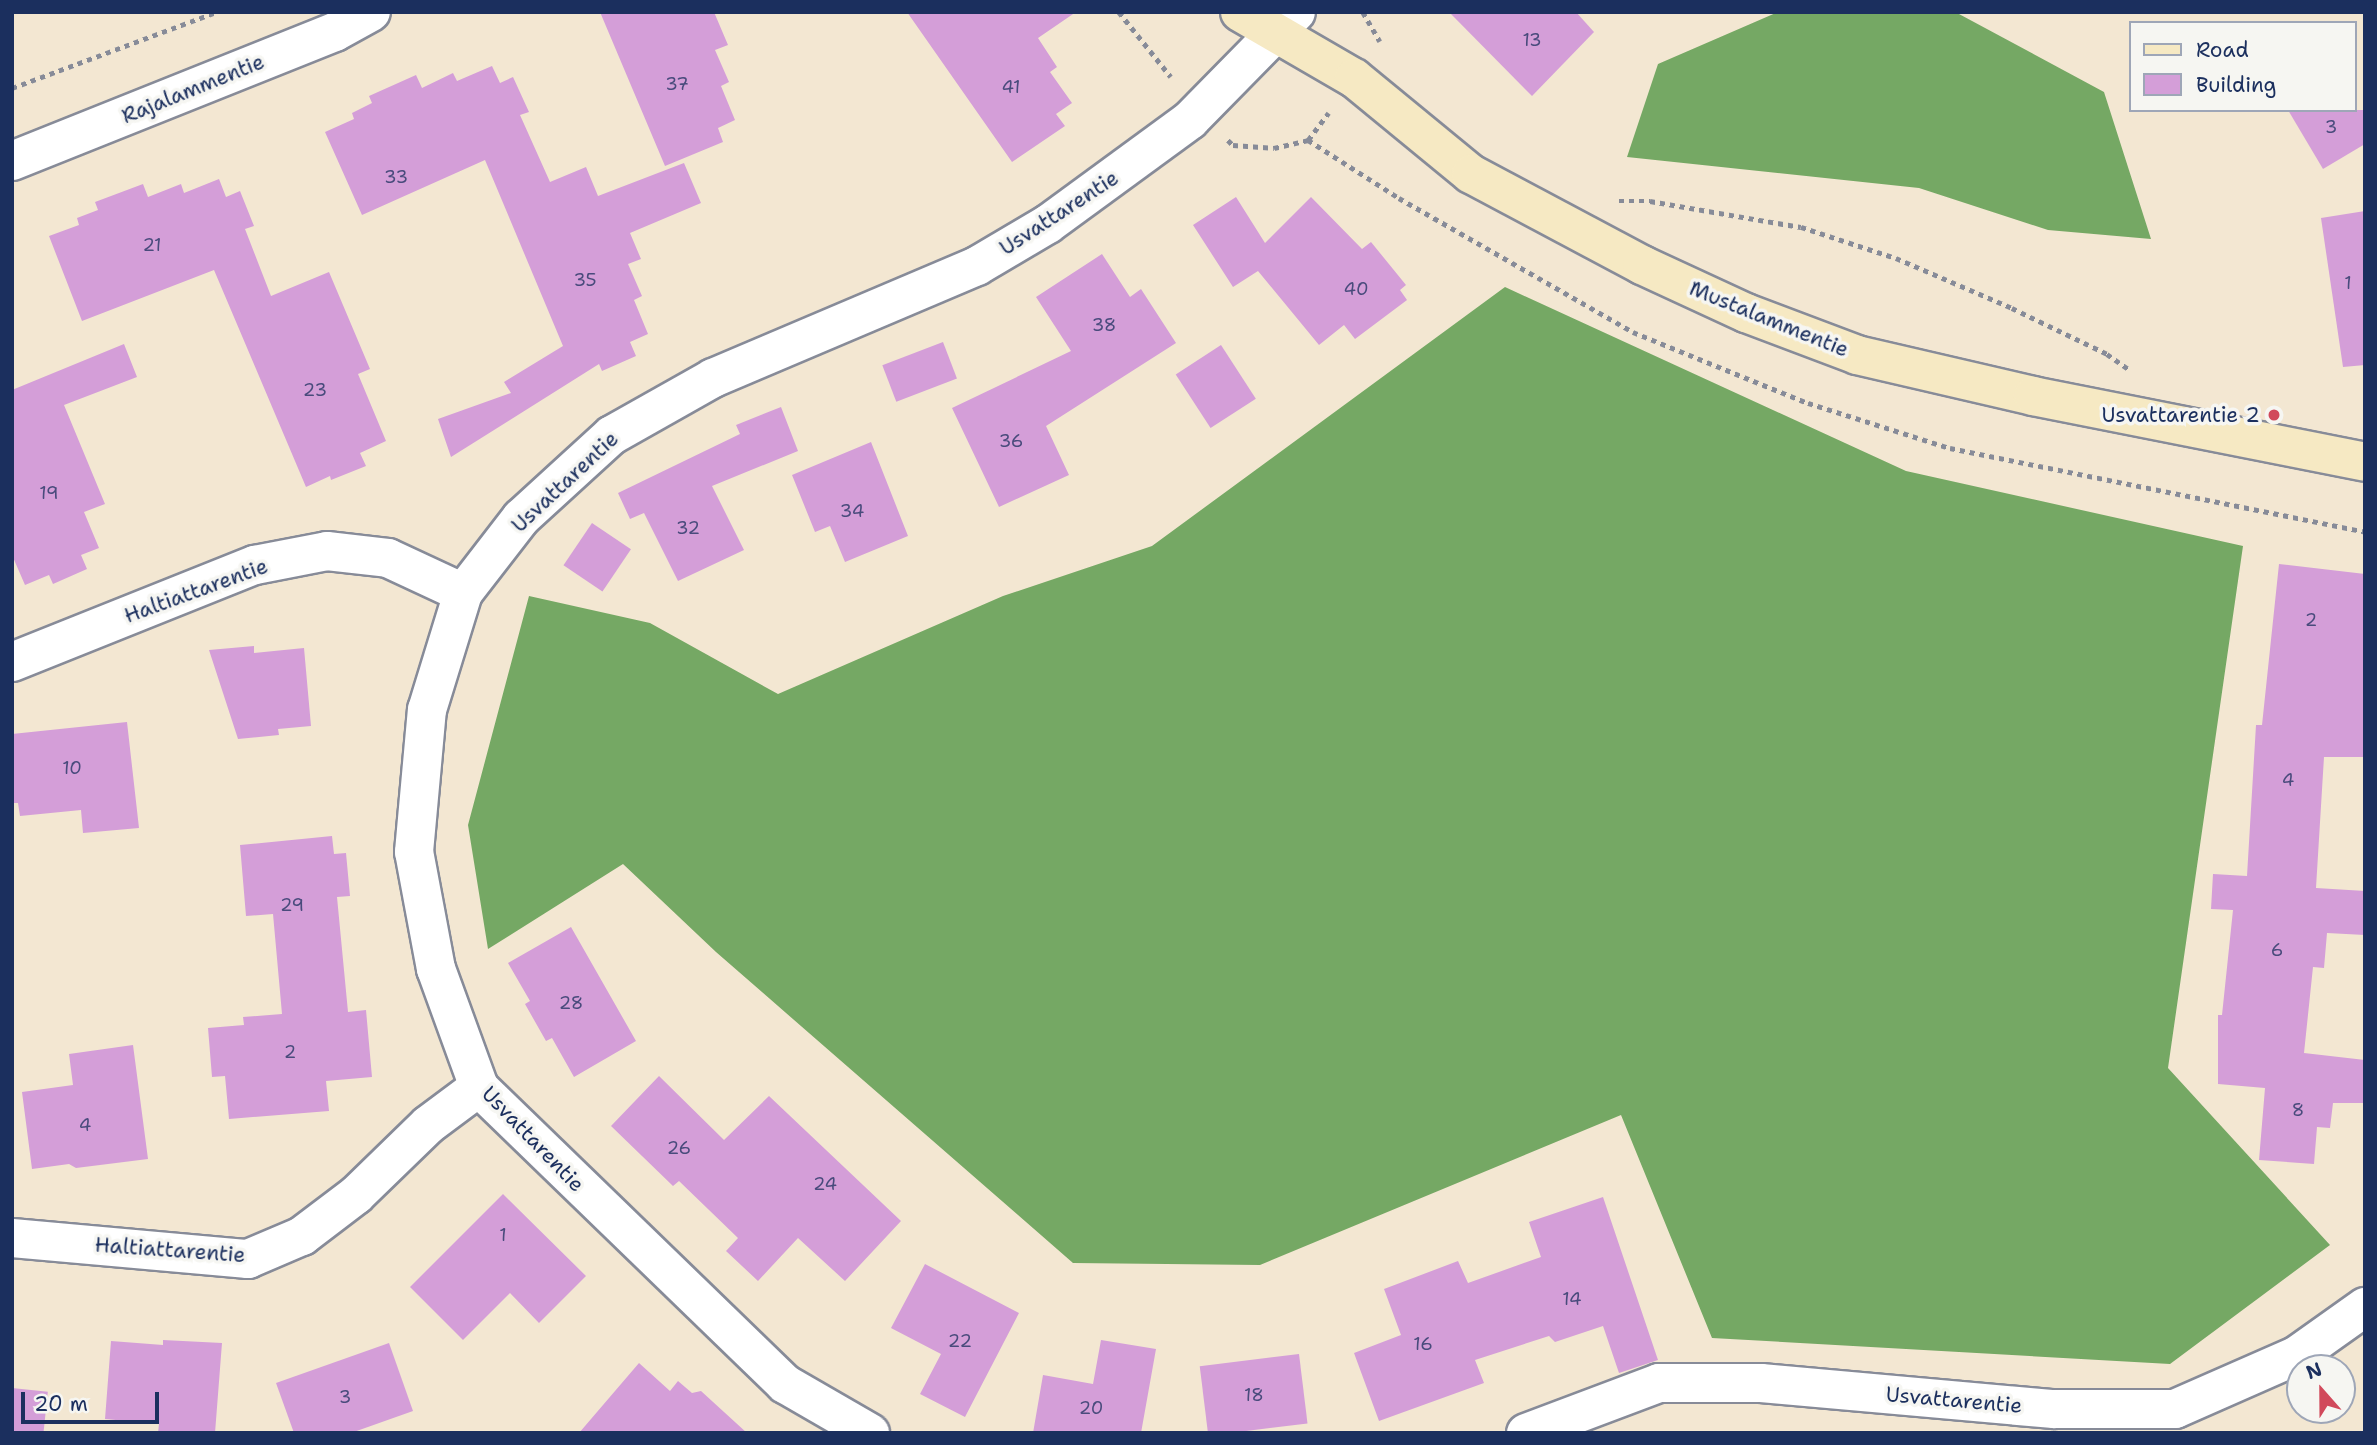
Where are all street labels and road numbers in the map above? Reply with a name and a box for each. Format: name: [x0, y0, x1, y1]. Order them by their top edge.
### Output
street label: Rajalammentie: [118, 49, 268, 129]
street label: Usvattarentie: [995, 165, 1123, 261]
street label: Mustalammentie: [1686, 276, 1852, 362]
street label: Usvattarentie: [506, 426, 624, 538]
street label: Haltiattarentie: [121, 553, 271, 629]
street label: Usvattarentie: [476, 1081, 590, 1197]
street label: Haltiattarentie: [94, 1232, 246, 1268]
street label: Usvattarentie: [1885, 1381, 2023, 1419]

